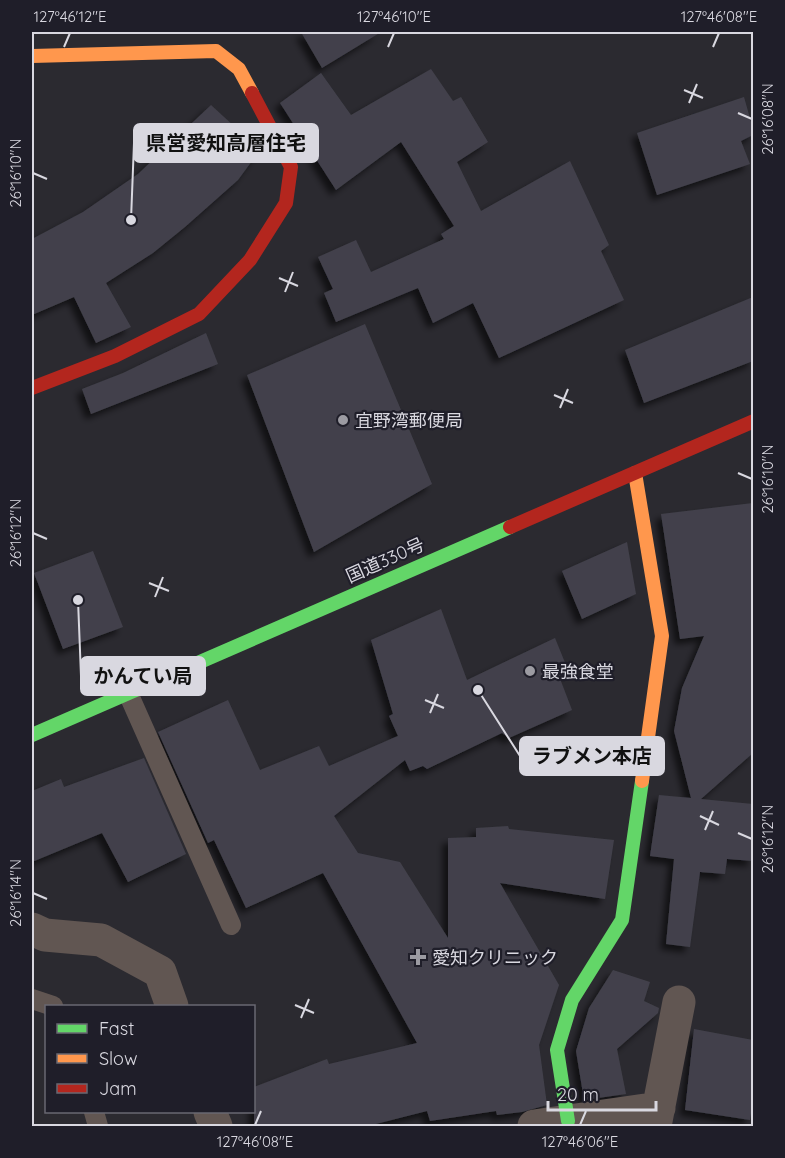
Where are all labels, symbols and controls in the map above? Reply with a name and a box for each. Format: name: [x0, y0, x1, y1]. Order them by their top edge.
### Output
text: 127°46'12"E: [33, 7, 107, 26]
text: 127°46'10"E: [357, 7, 431, 26]
text: 127°46'08"E: [681, 7, 757, 26]
text: 26°16'08"N: [758, 83, 777, 155]
callout: 県営愛知高層住宅: [134, 124, 318, 162]
text: 県営愛知高層住宅: [146, 130, 306, 155]
text: 26°16'10"N: [6, 138, 25, 208]
place label: 宜野湾郵便局: [355, 409, 463, 432]
marker: 宜野湾郵便局: [336, 413, 350, 427]
text: 26°16'10"N: [758, 444, 777, 514]
text: 26°16'12"N: [6, 499, 25, 567]
street label: 国道330号: [342, 532, 428, 588]
callout: かんてい局: [81, 657, 205, 695]
place label: 最強食堂: [542, 660, 614, 683]
text: かんてい局: [94, 663, 193, 688]
marker: 最強食堂: [523, 664, 537, 678]
callout: ラブメン本店: [520, 737, 664, 775]
text: ラブメン本店: [532, 743, 652, 768]
text: 26°16'12"N: [758, 805, 777, 873]
text: 26°16'14"N: [6, 859, 25, 927]
place label: 愛知クリニック: [432, 946, 558, 969]
marker: 愛知クリニック: [409, 948, 427, 966]
legend: [45, 1005, 255, 1113]
text: Fast: [99, 1017, 134, 1040]
text: Slow: [99, 1047, 137, 1070]
scale bar: [548, 1074, 656, 1112]
text: Jam: [99, 1077, 137, 1100]
text: 20 m: [557, 1083, 599, 1106]
text: 127°46'08"E: [217, 1132, 293, 1151]
text: 127°46'06"E: [542, 1132, 618, 1151]

